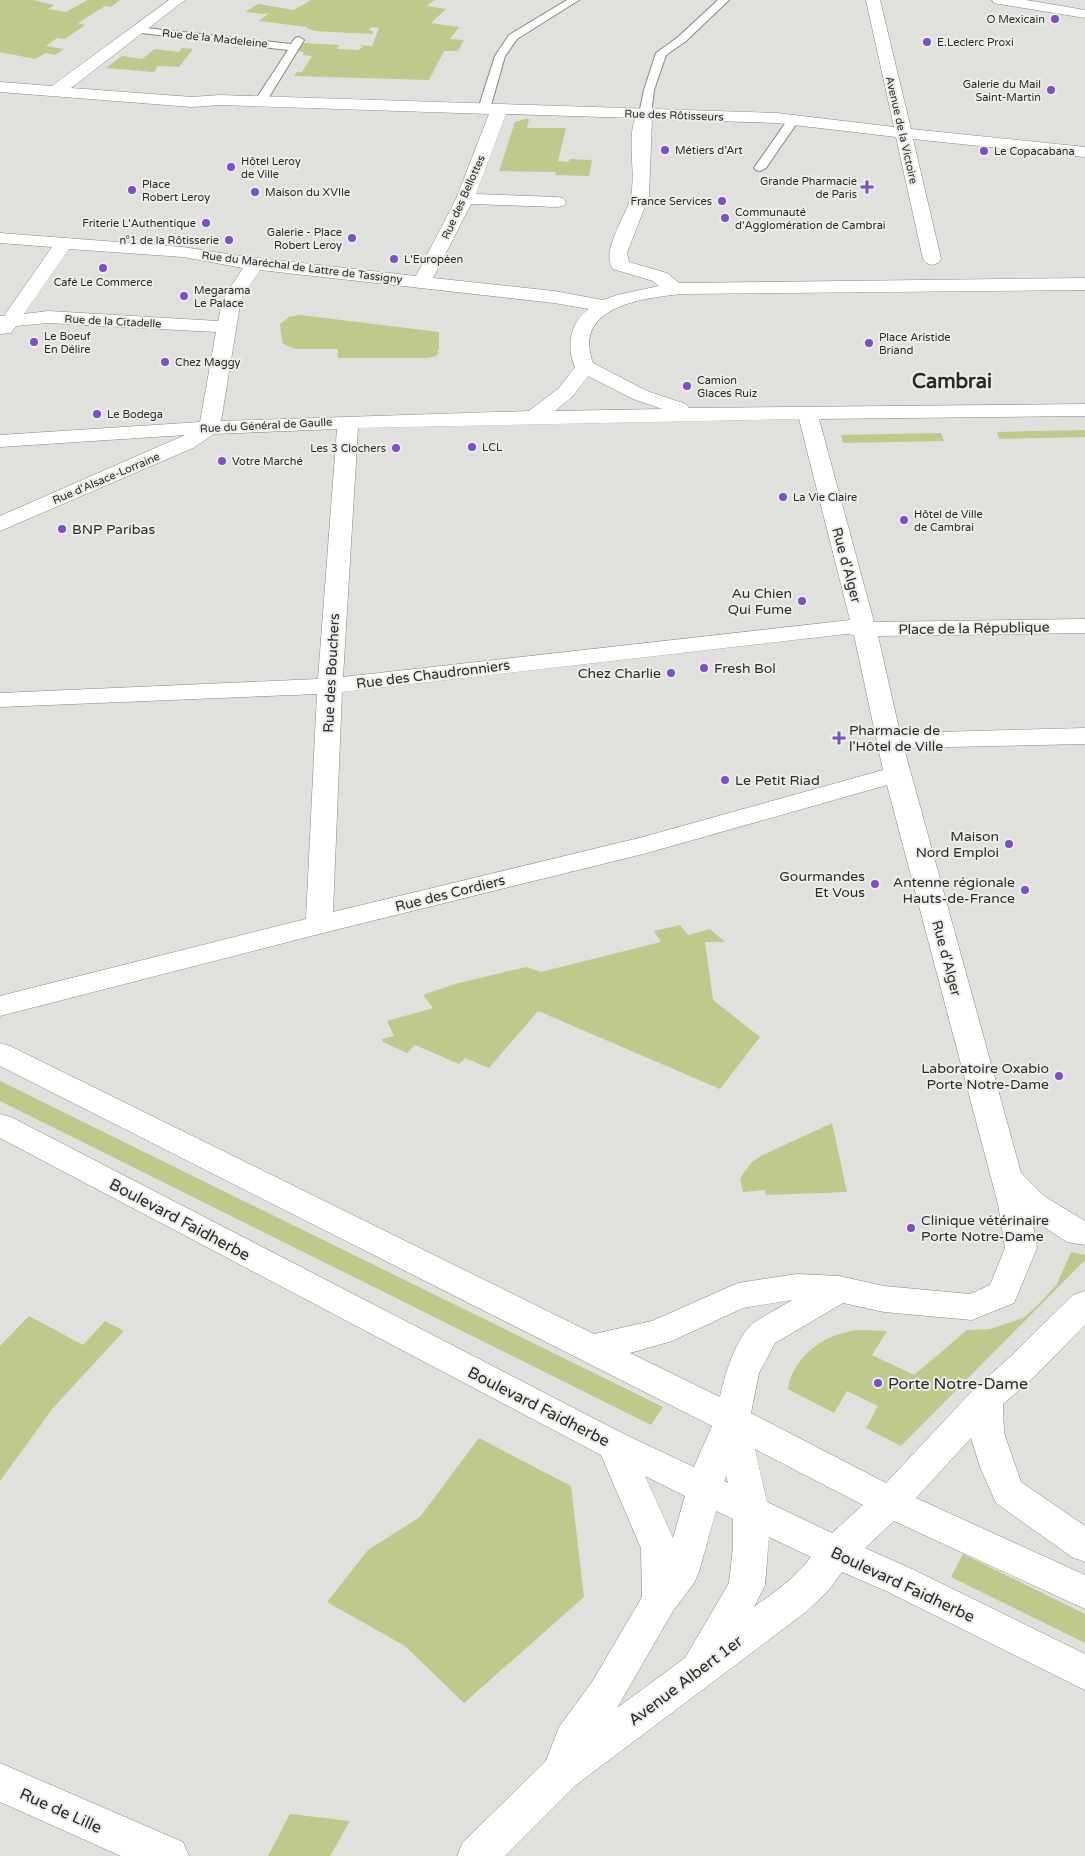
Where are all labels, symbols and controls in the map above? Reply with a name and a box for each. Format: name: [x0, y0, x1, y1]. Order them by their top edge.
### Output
place label: O Mexicain: [986, 13, 1045, 26]
marker: O Mexicain: [1049, 13, 1061, 25]
street label: Rue de la Madeleine: [162, 26, 268, 51]
marker: E.Leclerc Proxi: [921, 36, 933, 48]
place label: E.Leclerc Proxi: [937, 36, 1014, 49]
street label: Avenue de la Victoire: [883, 75, 920, 185]
place label: Galerie du Mail Saint-Martin: [963, 78, 1041, 104]
marker: Galerie du Mail Saint-Martin: [1045, 84, 1057, 96]
street label: Rue des Rôtisseurs: [624, 107, 724, 124]
marker: Métiers d’Art: [659, 144, 671, 156]
place label: Métiers d’Art: [675, 144, 743, 157]
marker: Le Copacabana: [978, 145, 990, 157]
place label: Le Copacabana: [994, 145, 1075, 158]
street label: Rue des Bellottes: [439, 153, 488, 241]
place label: Hôtel Leroy de Ville: [241, 155, 301, 181]
marker: Hôtel Leroy de Ville: [225, 161, 237, 173]
place label: Grande Pharmacie de Paris: [760, 175, 857, 201]
place label: Place Robert Leroy: [142, 178, 210, 204]
marker: Grande Pharmacie de Paris: [861, 181, 873, 193]
marker: Place Robert Leroy: [126, 184, 138, 196]
marker: Maison du XVIIe: [249, 186, 261, 198]
place label: Maison du XVIIe: [265, 186, 350, 199]
place label: France Services: [631, 195, 712, 208]
marker: France Services: [716, 195, 728, 207]
place label: Communauté d'Agglomération de Cambrai: [735, 206, 886, 232]
marker: Communauté d'Agglomération de Cambrai: [719, 212, 731, 224]
place label: Friterie L'Authentique: [82, 217, 196, 230]
marker: Friterie L'Authentique: [200, 217, 212, 229]
place label: Galerie - Place Robert Leroy: [267, 226, 342, 252]
marker: Galerie - Place Robert Leroy: [346, 232, 358, 244]
place label: n°1 de la Rôtisserie: [119, 234, 219, 247]
marker: n°1 de la Rôtisserie: [223, 234, 235, 246]
street label: Rue du Maréchal de Lattre de Tassigny: [201, 249, 403, 286]
marker: L'Européen: [388, 253, 400, 265]
place label: L'Européen: [404, 253, 463, 266]
marker: Café Le Commerce: [97, 262, 109, 274]
place label: Café Le Commerce: [54, 276, 152, 289]
place label: Megarama Le Palace: [194, 284, 251, 310]
marker: Megarama Le Palace: [178, 290, 190, 302]
street label: Rue de la Citadelle: [64, 312, 162, 331]
place label: Le Boeuf En Délire: [44, 330, 92, 356]
place label: Place Aristide Briand: [879, 331, 951, 357]
marker: Le Boeuf En Délire: [28, 336, 40, 348]
marker: Place Aristide Briand: [863, 337, 875, 349]
marker: Chez Maggy: [159, 356, 171, 368]
place label: Chez Maggy: [175, 356, 241, 369]
district label: Cambrai: [912, 370, 992, 394]
place label: Camion Glaces Ruiz: [697, 374, 758, 400]
marker: Camion Glaces Ruiz: [681, 380, 693, 392]
marker: Le Bodega: [91, 408, 103, 420]
place label: Le Bodega: [107, 408, 163, 421]
street label: Rue du Général de Gaulle: [200, 416, 333, 435]
marker: LCL: [466, 441, 478, 453]
place label: LCL: [482, 441, 503, 454]
place label: Les 3 Clochers: [310, 442, 386, 455]
marker: Les 3 Clochers: [390, 442, 402, 454]
street label: Rue d'Alsace-Lorraine: [51, 450, 162, 507]
marker: Votre Marché: [216, 455, 228, 467]
place label: Votre Marché: [232, 455, 303, 468]
marker: La Vie Claire: [777, 491, 789, 503]
place label: La Vie Claire: [793, 491, 857, 504]
place label: Hôtel de Ville de Cambrai: [914, 508, 983, 534]
marker: Hôtel de Ville de Cambrai: [898, 514, 910, 526]
place label: BNP Paribas: [72, 521, 155, 538]
marker: BNP Paribas: [56, 523, 68, 535]
street label: Rue d'Alger: [828, 525, 865, 606]
place label: Au Chien Qui Fume: [728, 585, 792, 618]
marker: Au Chien Qui Fume: [796, 595, 808, 607]
street label: Rue des Bouchers: [320, 612, 343, 733]
street label: Place de la République: [898, 619, 1050, 638]
street label: Rue des Chaudronniers: [355, 657, 511, 692]
place label: Fresh Bol: [714, 660, 776, 677]
marker: Fresh Bol: [698, 662, 710, 674]
place label: Chez Charlie: [578, 665, 661, 682]
marker: Chez Charlie: [665, 667, 677, 679]
place label: Pharmacie de l'Hôtel de Ville: [849, 722, 943, 755]
marker: Pharmacie de l'Hôtel de Ville: [833, 732, 845, 744]
place label: Le Petit Riad: [735, 772, 820, 789]
marker: Le Petit Riad: [719, 774, 731, 786]
place label: Maison Nord Emploi: [916, 828, 999, 861]
marker: Maison Nord Emploi: [1003, 838, 1015, 850]
place label: Gourmandes Et Vous: [779, 868, 865, 901]
street label: Rue des Cordiers: [393, 872, 507, 915]
place label: Antenne régionale Hauts-de-France: [893, 874, 1015, 907]
marker: Gourmandes Et Vous: [869, 878, 881, 890]
marker: Antenne régionale Hauts-de-France: [1019, 884, 1031, 896]
street label: Rue d'Alger: [928, 918, 965, 999]
place label: Laboratoire Oxabio Porte Notre-Dame: [921, 1060, 1049, 1093]
marker: Laboratoire Oxabio Porte Notre-Dame: [1053, 1070, 1065, 1082]
street label: Boulevard Faidherbe: [106, 1174, 253, 1265]
place label: Clinique vétérinaire Porte Notre-Dame: [921, 1212, 1049, 1245]
marker: Clinique vétérinaire Porte Notre-Dame: [905, 1222, 917, 1234]
street label: Boulevard Faidherbe: [464, 1362, 613, 1451]
place label: Porte Notre-Dame: [888, 1374, 1028, 1394]
marker: Porte Notre-Dame: [872, 1377, 884, 1389]
street label: Boulevard Faidherbe: [827, 1543, 978, 1627]
street label: Avenue Albert 1er: [624, 1631, 747, 1730]
street label: Rue de Lille: [16, 1784, 105, 1838]

